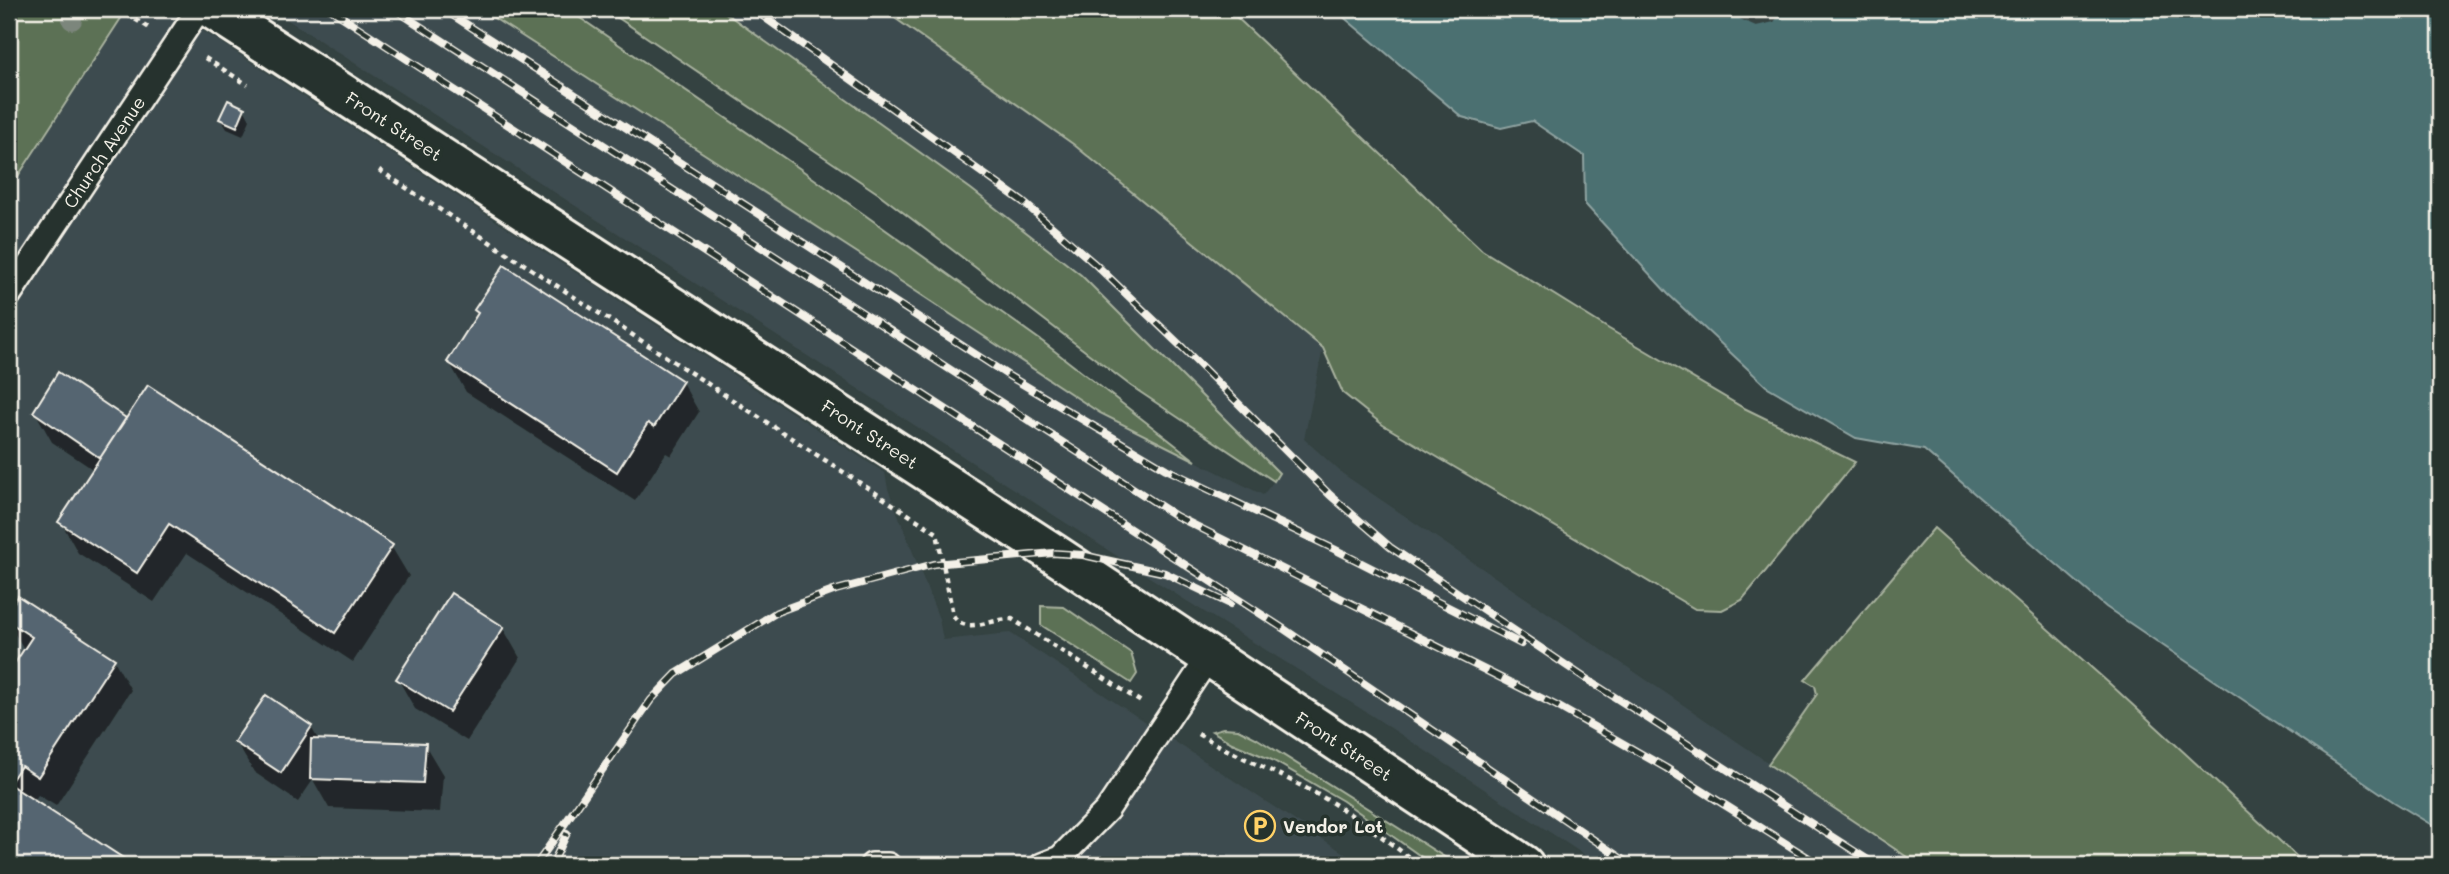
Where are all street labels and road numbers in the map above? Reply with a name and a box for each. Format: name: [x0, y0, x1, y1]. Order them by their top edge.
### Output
street label: Front Street: [341, 86, 447, 166]
street label: Church Avenue: [58, 91, 150, 213]
street label: Front Street: [817, 394, 923, 474]
street label: Front Street: [1291, 706, 1397, 786]

